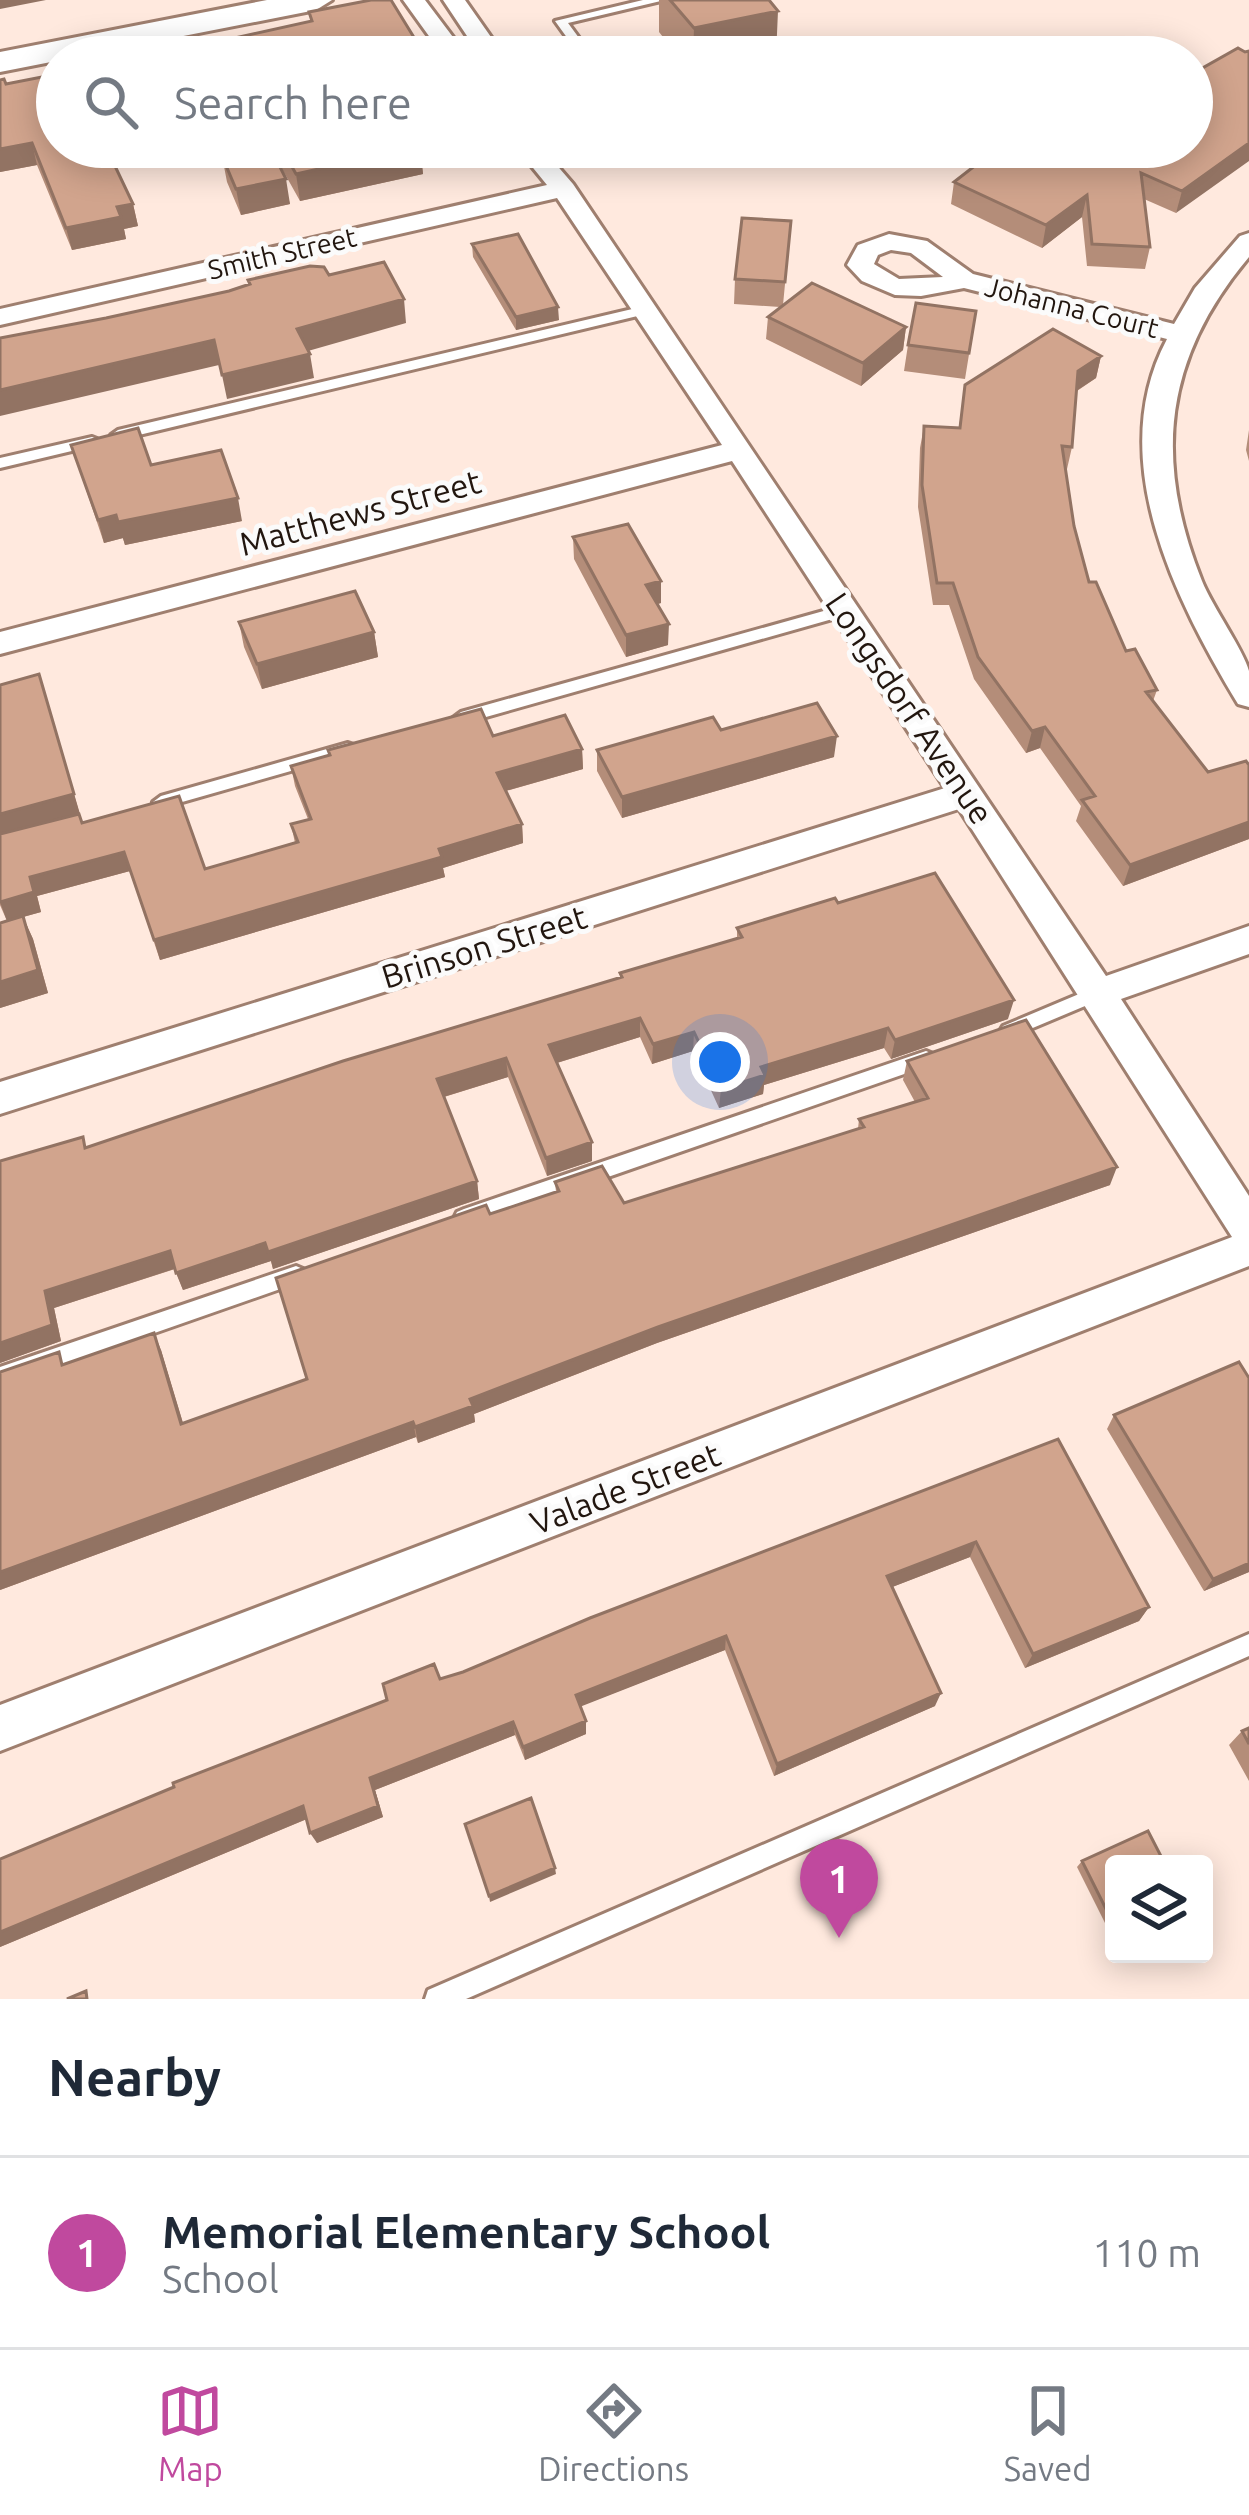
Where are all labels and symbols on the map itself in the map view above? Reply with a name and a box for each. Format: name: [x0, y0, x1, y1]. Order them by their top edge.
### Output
street label: Smith Street: [205, 221, 360, 285]
street label: Johanna Court: [982, 271, 1162, 343]
street label: Matthews Street: [235, 462, 485, 562]
street label: Longsdorf Avenue: [819, 585, 1001, 831]
street label: Brinson Street: [377, 897, 591, 995]
your location: [690, 1032, 750, 1092]
street label: Valade Street: [525, 1435, 725, 1541]
pin: 1: [800, 1839, 878, 1938]

